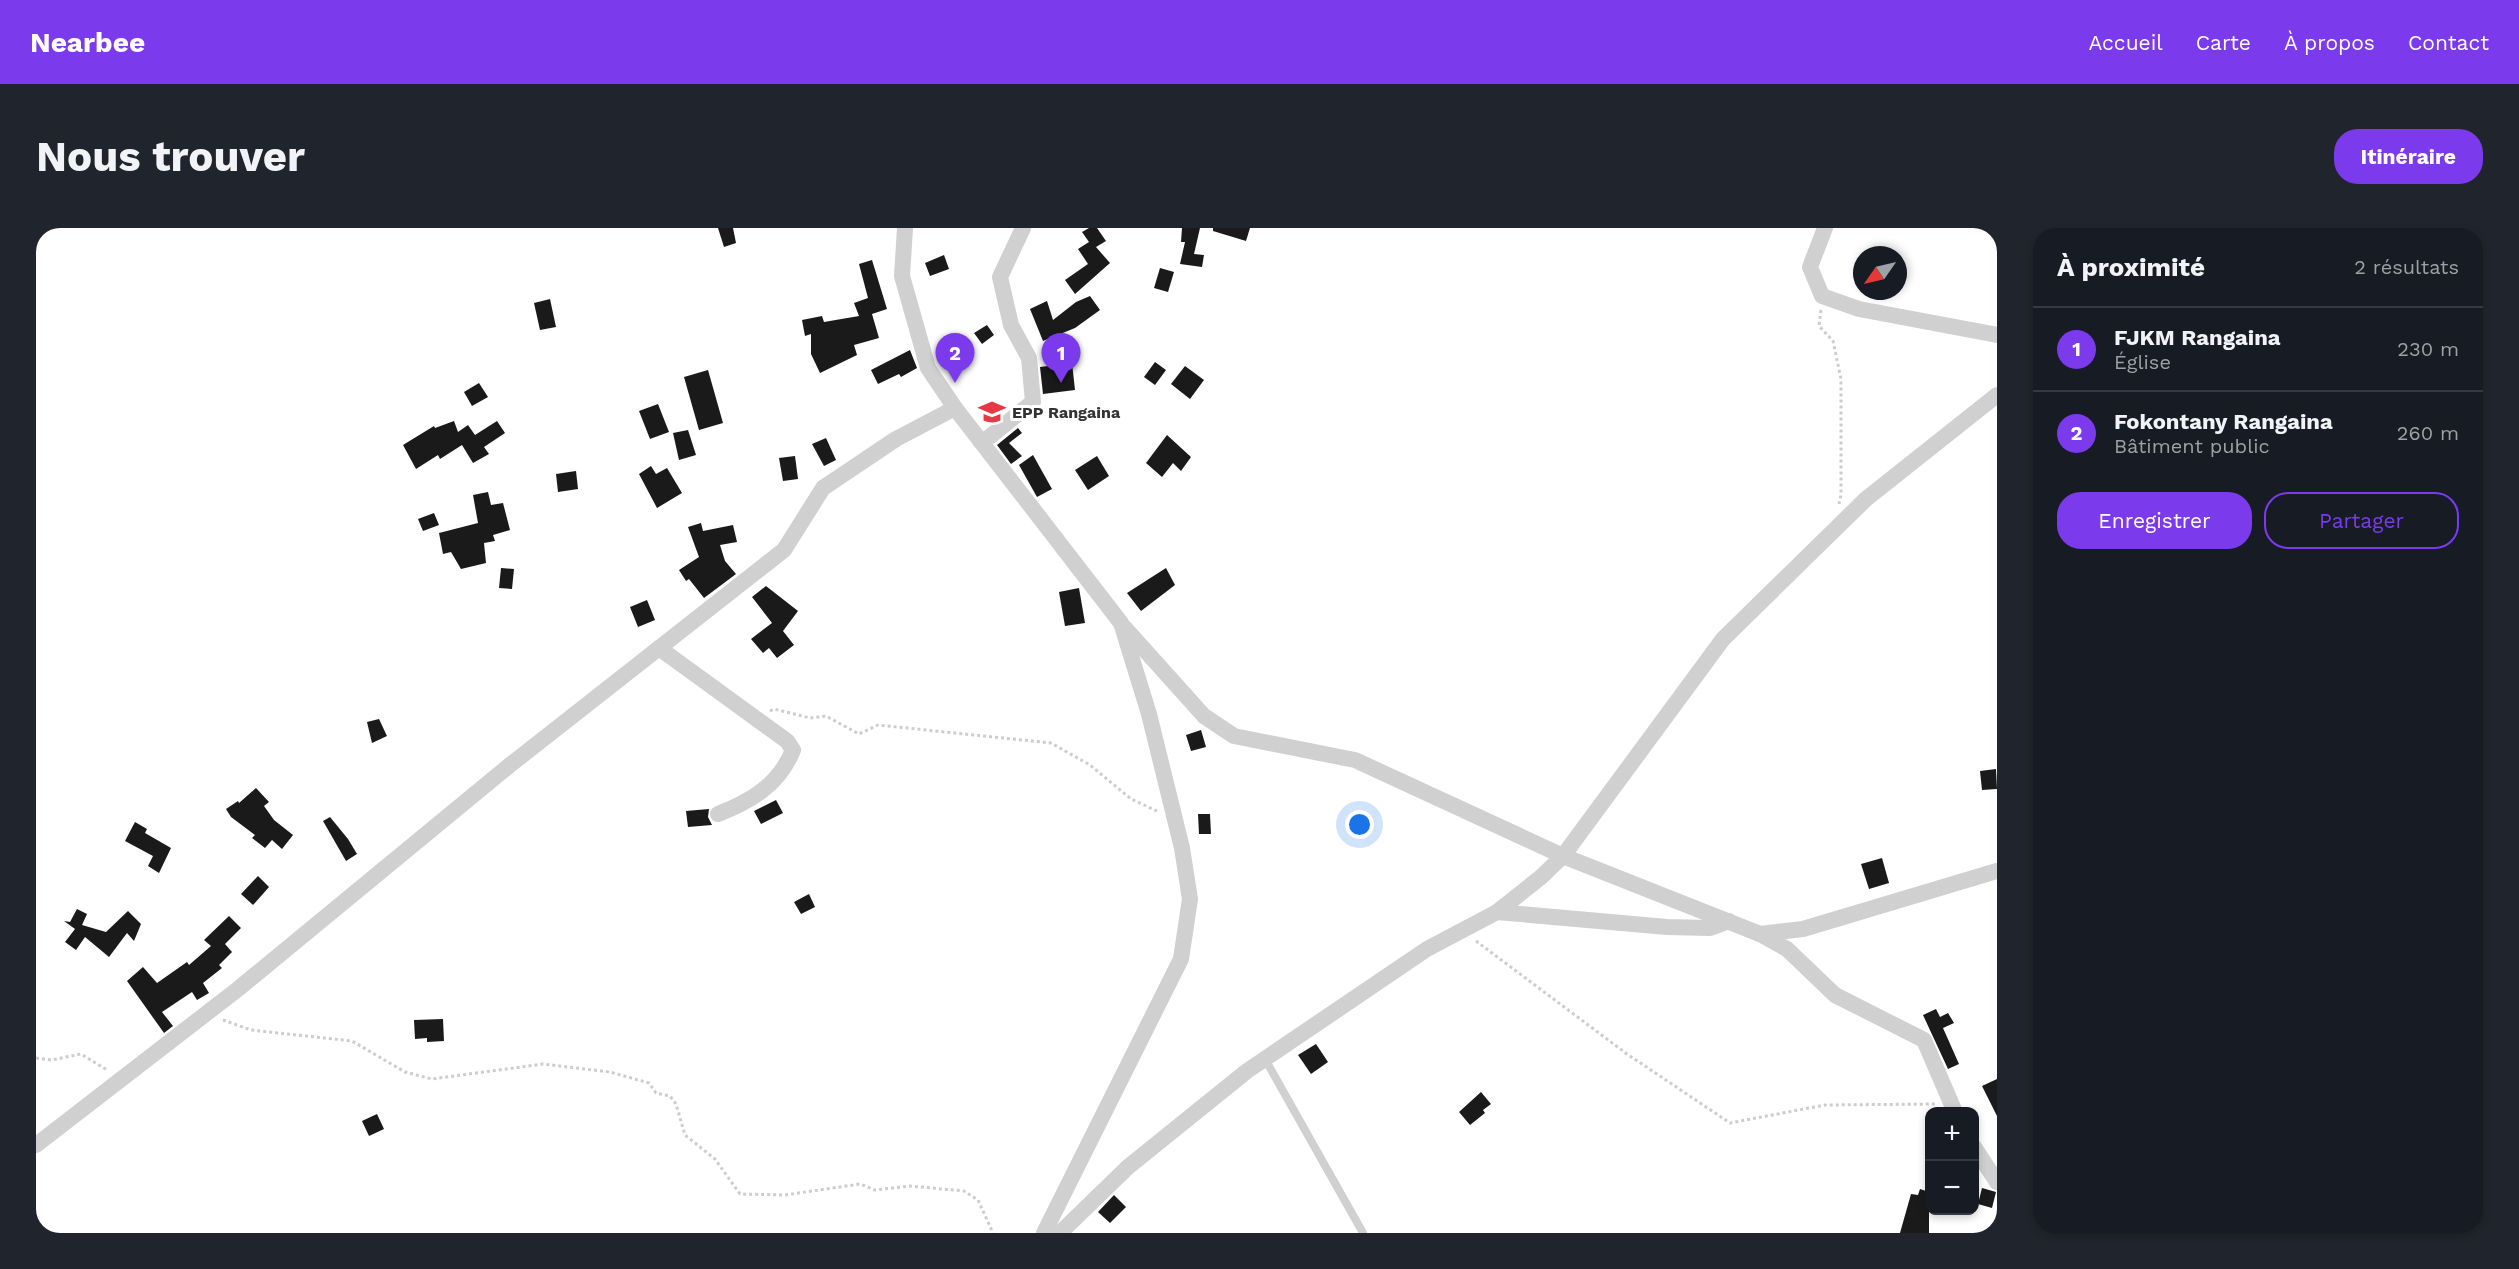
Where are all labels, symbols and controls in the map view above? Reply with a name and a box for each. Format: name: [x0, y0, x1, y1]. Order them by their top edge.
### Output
text: Nearbee: [30, 26, 145, 59]
text: Accueil: [2088, 30, 2163, 55]
text: Carte: [2196, 30, 2251, 55]
text: À propos: [2284, 30, 2375, 55]
text: Contact: [2408, 30, 2489, 55]
button: Itinéraire: [2334, 129, 2483, 184]
text: Nous trouver: [36, 132, 305, 181]
north arrow: [1853, 246, 1907, 300]
text: À proximité: [2057, 252, 2205, 282]
text: 2 résultats: [2354, 255, 2459, 279]
text: FJKM Rangaina: [2114, 325, 2281, 350]
pin: 2: [936, 334, 974, 383]
pin: 1: [1042, 334, 1080, 383]
text: 1: [2072, 337, 2081, 361]
text: 230 m: [2397, 337, 2459, 361]
text: Église: [2114, 350, 2171, 374]
school or university icon: EPP Rangaina: [977, 397, 1007, 427]
place label: EPP Rangaina: [1012, 403, 1121, 422]
text: Fokontany Rangaina: [2114, 409, 2333, 434]
text: 2: [2071, 421, 2082, 445]
text: 260 m: [2397, 421, 2459, 445]
text: Bâtiment public: [2114, 434, 2270, 458]
button: Enregistrer: [2057, 492, 2252, 549]
button: Partager: [2264, 492, 2459, 549]
your location: [1345, 810, 1374, 839]
map controls: [1925, 1107, 1979, 1215]
button: +: [1925, 1107, 1979, 1161]
button: −: [1925, 1161, 1979, 1215]

